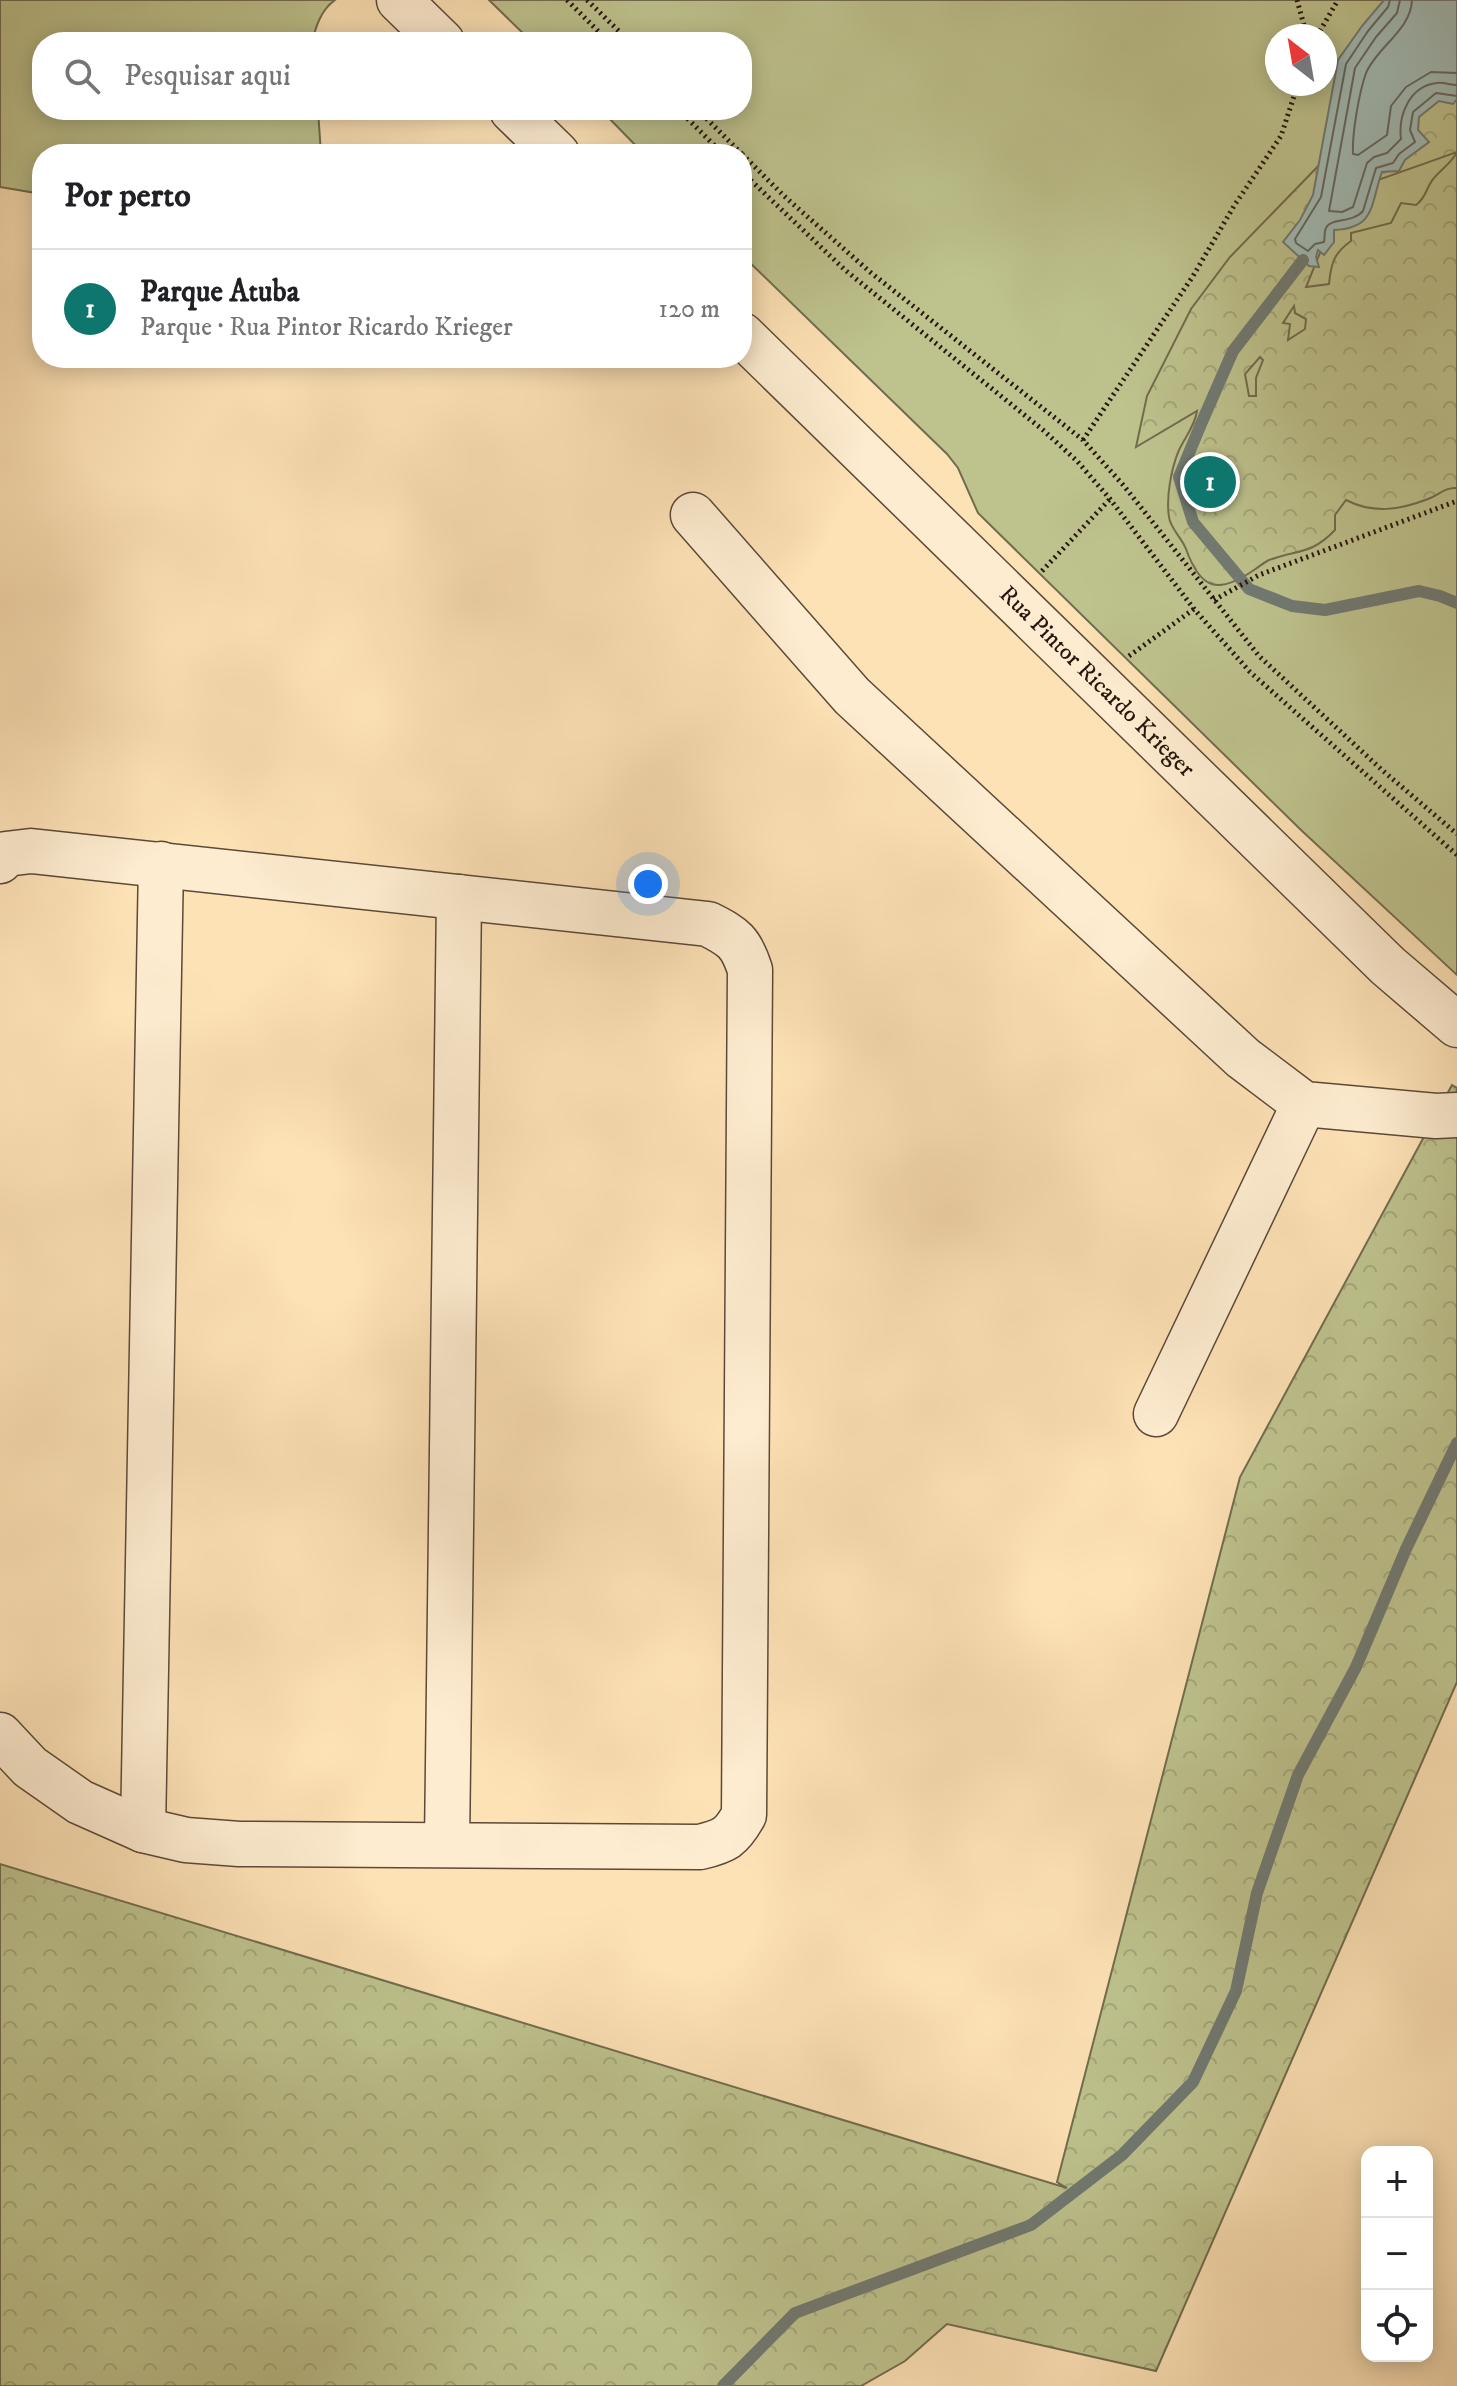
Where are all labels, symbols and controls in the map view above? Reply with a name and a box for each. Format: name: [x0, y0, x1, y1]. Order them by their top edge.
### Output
north arrow: [1265, 24, 1337, 96]
search box: [32, 32, 752, 120]
icon: search: [60, 54, 104, 98]
text: Pesquisar aqui: [124, 58, 291, 95]
text: Por perto: [64, 175, 191, 217]
text: Parque Atuba: [140, 274, 299, 311]
text: 1: [85, 293, 95, 326]
text: 120 m: [659, 293, 720, 326]
text: Parque · Rua Pintor Ricardo Krieger: [140, 311, 513, 344]
pin: 1: [1184, 452, 1236, 512]
street label: Rua Pintor Ricardo Krieger: [993, 579, 1201, 784]
your location: [628, 864, 668, 904]
map controls: [1361, 2146, 1433, 2362]
button: +: [1361, 2146, 1433, 2218]
button: −: [1361, 2218, 1433, 2290]
button: locate: [1361, 2290, 1433, 2362]

